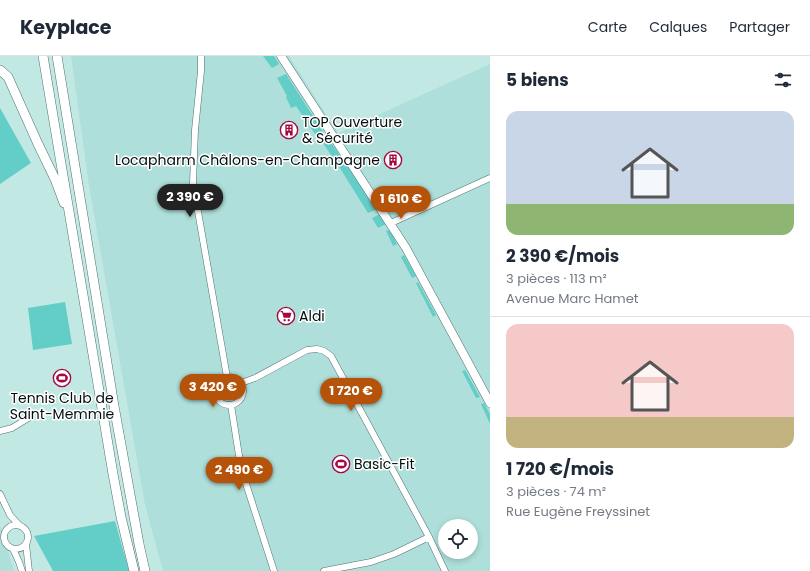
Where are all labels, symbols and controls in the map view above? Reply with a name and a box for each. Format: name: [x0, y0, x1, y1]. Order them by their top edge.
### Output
text: Keyplace: [20, 14, 112, 41]
text: Carte: [588, 17, 627, 37]
text: Calques: [649, 17, 707, 37]
text: Partager: [729, 17, 790, 37]
text: 5 biens: [506, 68, 569, 92]
icon: filters: [772, 69, 794, 91]
place label: TOP Ouverture & Sécurité: [302, 112, 402, 148]
building icon: TOP Ouverture & Sécurité: [279, 120, 299, 140]
icon: home: [614, 137, 686, 209]
place label: Locapharm Châlons-en-Champagne: [115, 150, 380, 170]
building icon: Locapharm Châlons-en-Champagne: [383, 150, 403, 170]
pin: 2 390 €: [153, 184, 227, 218]
pin: 1 610 €: [364, 186, 438, 220]
text: 2 390 €: [166, 187, 214, 206]
text: 1 610 €: [380, 189, 422, 208]
text: 2 390 €/mois: [506, 244, 619, 268]
text: 3 pièces · 113 m²: [506, 269, 607, 288]
text: Avenue Marc Hamet: [506, 289, 638, 308]
supermarket icon: Aldi: [276, 306, 296, 326]
place label: Aldi: [299, 306, 325, 326]
icon: home: [614, 350, 686, 422]
sports icon: Tennis Club de Saint-Memmie: [52, 368, 72, 388]
pin: 3 420 €: [176, 374, 250, 408]
text: 3 420 €: [189, 377, 237, 396]
pin: 1 720 €: [314, 378, 388, 412]
text: 1 720 €: [329, 381, 373, 400]
place label: Tennis Club de Saint-Memmie: [10, 388, 115, 424]
sports icon: Basic-Fit: [331, 454, 351, 474]
place label: Basic-Fit: [354, 454, 415, 474]
pin: 2 490 €: [202, 457, 276, 491]
text: 1 720 €/mois: [506, 457, 614, 481]
text: 2 490 €: [215, 460, 263, 479]
text: 3 pièces · 74 m²: [506, 482, 606, 501]
text: Rue Eugène Freyssinet: [506, 502, 650, 521]
map controls: [438, 519, 478, 559]
button: locate: [438, 519, 478, 559]

